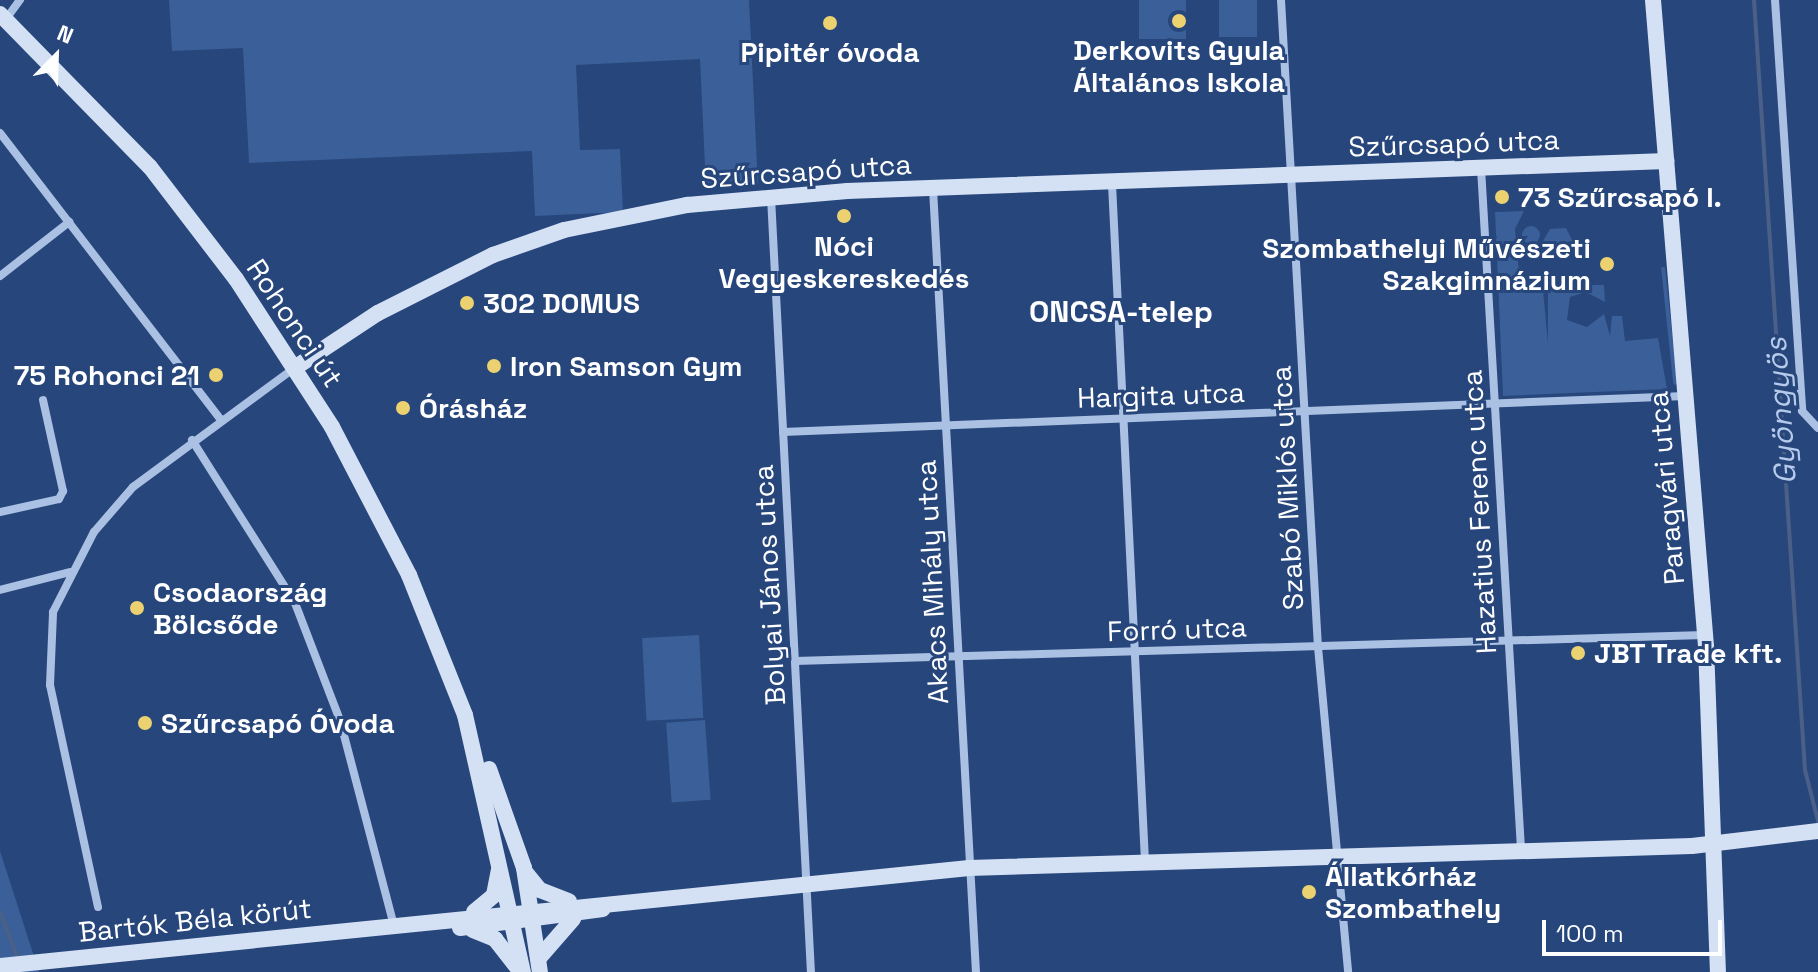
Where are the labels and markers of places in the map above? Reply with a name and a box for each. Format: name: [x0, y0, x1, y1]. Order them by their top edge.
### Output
marker: Derkovits Gyula Általános Iskola: [1170, 12, 1188, 30]
marker: Pipitér óvoda: [821, 14, 839, 32]
place label: Derkovits Gyula Általános Iskola: [1073, 33, 1285, 99]
place label: Pipitér óvoda: [740, 35, 920, 69]
place label: 73 Szűrcsapó I.: [1518, 180, 1722, 214]
marker: 73 Szűrcsapó I.: [1493, 188, 1511, 206]
marker: Nóci Vegyeskereskedés: [835, 207, 853, 225]
place label: Nóci Vegyeskereskedés: [719, 229, 969, 295]
place label: Szombathelyi Művészeti Szakgimnázium: [1262, 231, 1591, 297]
marker: Szombathelyi Művészeti Szakgimnázium: [1598, 255, 1616, 273]
place label: 302 DOMUS: [483, 286, 640, 320]
marker: 302 DOMUS: [458, 294, 476, 312]
place label: Iron Samson Gym: [510, 349, 742, 383]
marker: Iron Samson Gym: [485, 357, 503, 375]
place label: 75 Rohonci 21: [14, 358, 200, 392]
marker: 75 Rohonci 21: [207, 366, 225, 384]
place label: Órásház: [419, 391, 527, 425]
marker: Órásház: [394, 399, 412, 417]
place label: Csodaország Bölcsőde: [153, 575, 327, 641]
marker: Csodaország Bölcsőde: [128, 599, 146, 617]
place label: JBT Trade kft.: [1594, 636, 1784, 670]
marker: JBT Trade kft.: [1569, 644, 1587, 662]
place label: Szűrcsapó Óvoda: [161, 706, 395, 740]
marker: Szűrcsapó Óvoda: [136, 714, 154, 732]
place label: Állatkórház Szombathely: [1325, 859, 1501, 925]
marker: Állatkórház Szombathely: [1300, 883, 1318, 901]

